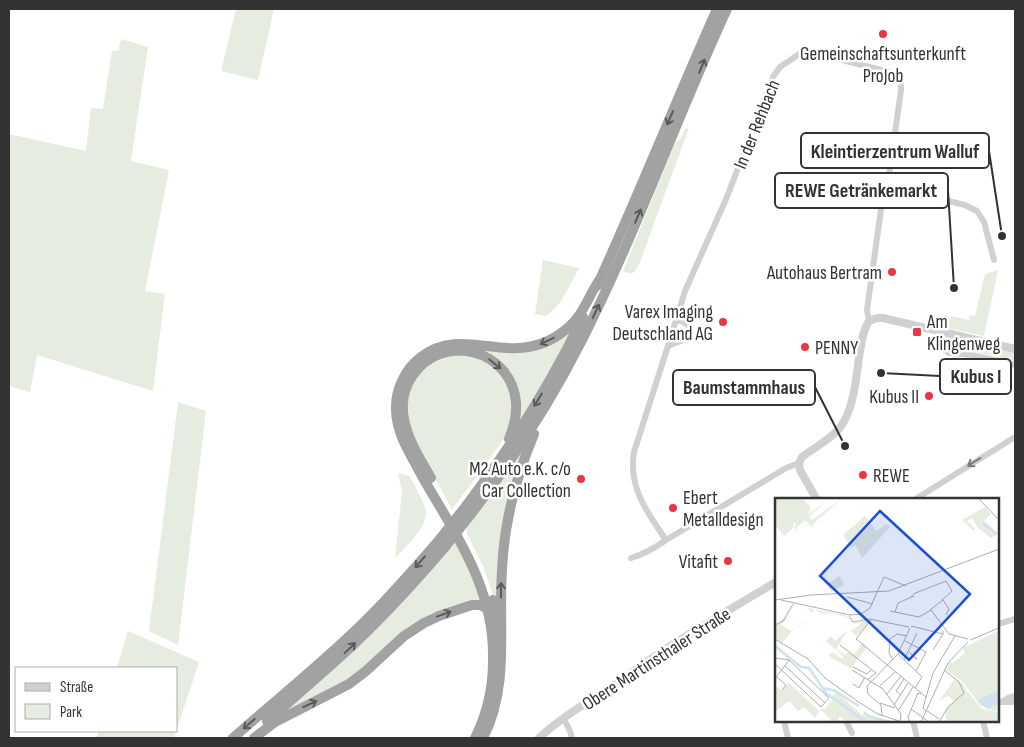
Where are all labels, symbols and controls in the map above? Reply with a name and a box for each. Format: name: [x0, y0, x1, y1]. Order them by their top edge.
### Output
marker: Gemeinschaftsunterkunft ProJob: [877, 28, 889, 40]
place label: Gemeinschaftsunterkunft ProJob: [800, 43, 966, 88]
one-way arrow: [697, 59, 707, 74]
street label: In der Rehbach: [729, 77, 786, 173]
one-way arrow: [664, 110, 674, 125]
callout: Kleintierzentrum Walluf: [801, 133, 989, 168]
text: Kleintierzentrum Walluf: [811, 140, 980, 164]
callout: REWE Getränkemarkt: [775, 173, 948, 208]
text: REWE Getränkemarkt: [785, 179, 937, 203]
one-way arrow: [634, 209, 644, 224]
place label: Autohaus Bertram: [766, 262, 882, 285]
marker: Autohaus Bertram: [886, 266, 898, 278]
place label: Varex Imaging Deutschland AG: [612, 301, 713, 346]
one-way arrow: [592, 304, 602, 319]
place label: Am Klingenweg: [926, 311, 1001, 356]
marker: Varex Imaging Deutschland AG: [717, 316, 729, 328]
marker: Am Klingenweg: [911, 326, 923, 338]
one-way arrow: [540, 337, 555, 346]
place label: PENNY: [815, 337, 858, 360]
marker: PENNY: [799, 341, 811, 353]
one-way arrow: [488, 359, 501, 370]
callout: Kubus I: [940, 359, 1011, 394]
text: Kubus I: [951, 365, 1001, 389]
callout: Baumstammhaus: [673, 370, 815, 405]
text: Baumstammhaus: [683, 376, 805, 400]
place label: Kubus II: [869, 386, 919, 409]
marker: Kubus II: [923, 390, 935, 402]
one-way arrow: [533, 393, 543, 407]
place label: M2 Auto e.K. c/o Car Collection: [469, 458, 571, 503]
one-way arrow: [967, 458, 981, 468]
place label: REWE: [873, 465, 910, 488]
marker: REWE: [857, 469, 869, 481]
marker: M2 Auto e.K. c/o Car Collection: [575, 473, 587, 485]
place label: Ebert Metalldesign: [683, 487, 764, 532]
inset map: [775, 498, 999, 722]
marker: Ebert Metalldesign: [667, 502, 679, 514]
place label: Vitafit: [679, 551, 718, 574]
one-way arrow: [415, 555, 426, 568]
marker: Vitafit: [722, 555, 734, 567]
one-way arrow: [496, 582, 506, 598]
street label: Obere Martinsthaler Straße: [578, 603, 735, 716]
one-way arrow: [436, 609, 451, 618]
one-way arrow: [343, 642, 356, 654]
legend: [15, 667, 178, 732]
text: Straße: [60, 678, 93, 697]
one-way arrow: [303, 698, 318, 708]
text: Park: [60, 703, 82, 722]
one-way arrow: [243, 719, 256, 730]

